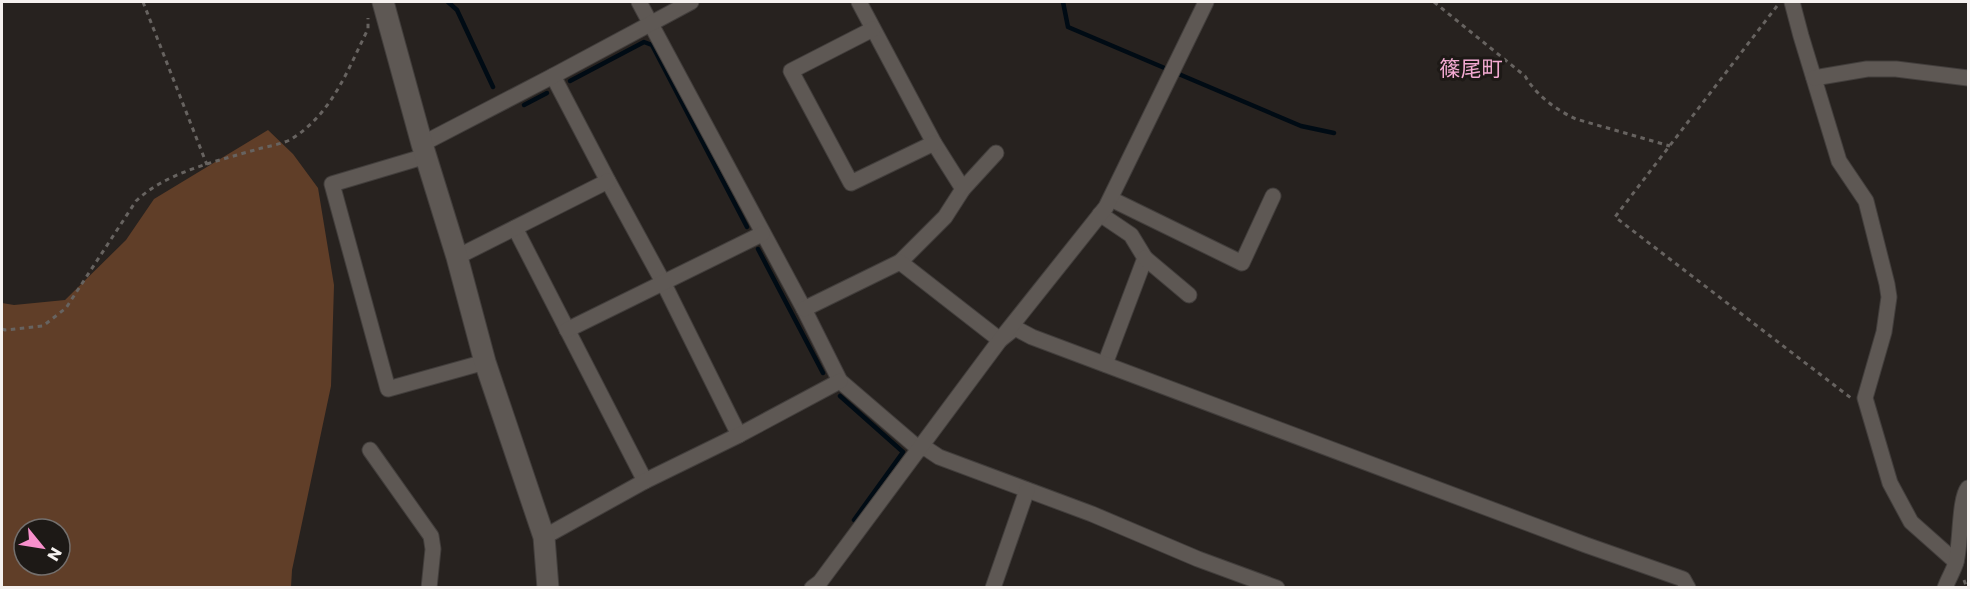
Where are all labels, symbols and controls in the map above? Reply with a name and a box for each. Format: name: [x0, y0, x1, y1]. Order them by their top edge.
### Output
district label: 篠尾町: [1440, 54, 1503, 83]
north arrow: [12, 517, 72, 577]
text: N: [42, 543, 68, 565]

